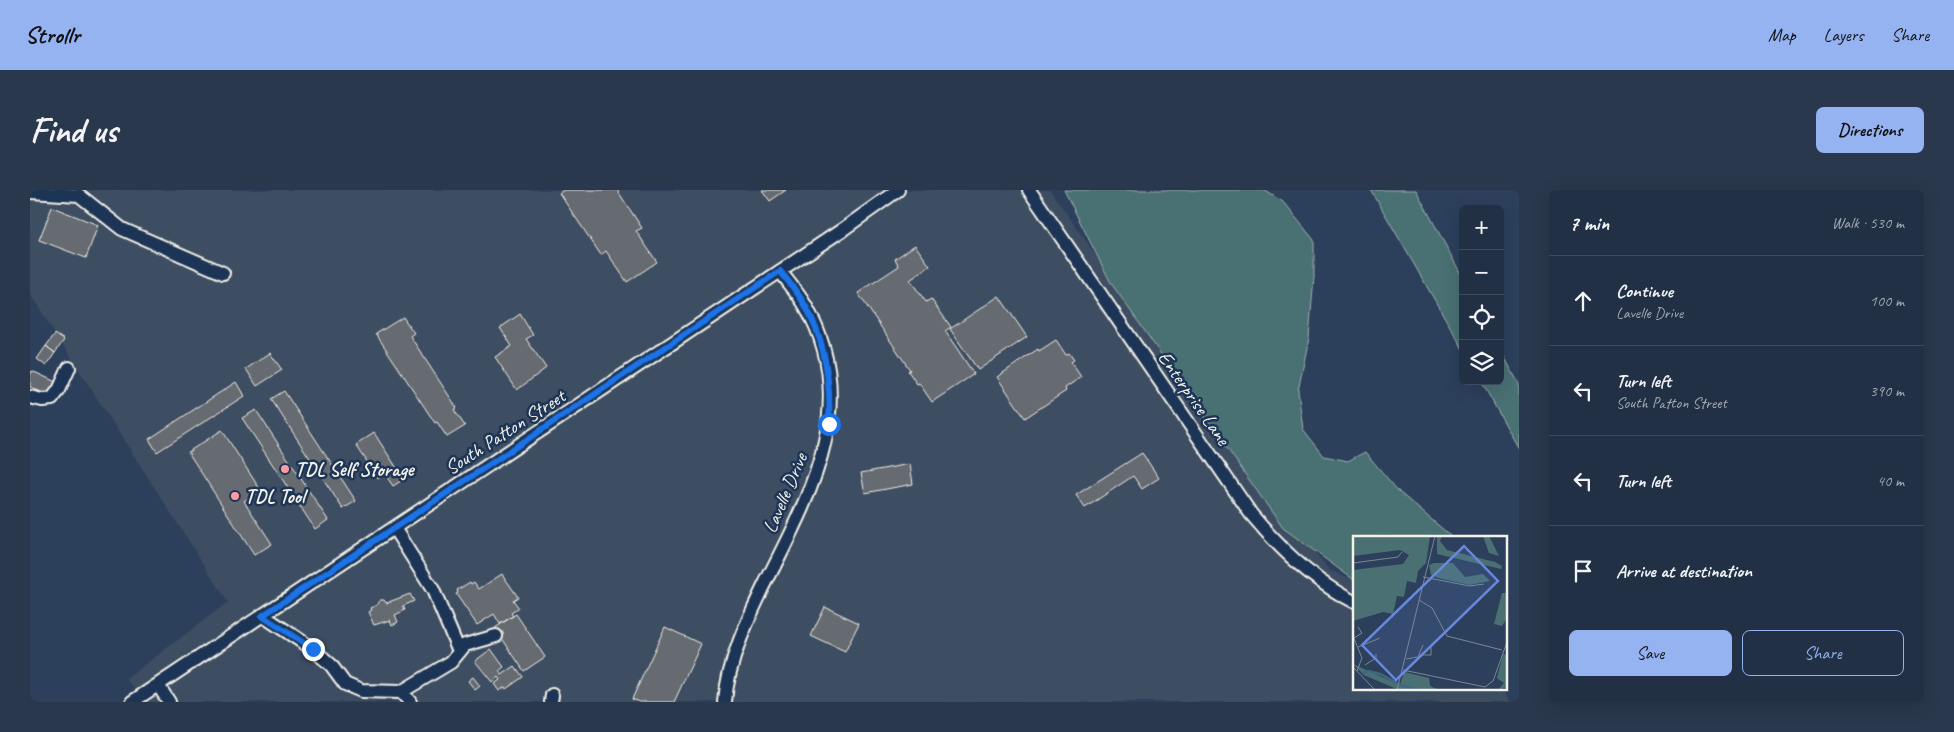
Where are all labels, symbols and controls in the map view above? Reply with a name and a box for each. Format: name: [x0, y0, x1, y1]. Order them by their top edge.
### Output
text: Strollr: [25, 20, 80, 50]
text: Map: [1768, 24, 1796, 46]
text: Layers: [1824, 24, 1863, 46]
text: Share: [1891, 24, 1929, 46]
button: Directions: [1816, 107, 1924, 153]
text: Find us: [30, 108, 117, 153]
map controls: [1459, 205, 1504, 385]
button: +: [1459, 205, 1504, 250]
text: 7 min: [1569, 210, 1609, 236]
text: Walk · 530 m: [1832, 213, 1904, 233]
button: −: [1459, 250, 1504, 295]
text: Continue: [1616, 279, 1673, 303]
icon: ahead: [1569, 287, 1597, 315]
text: 100 m: [1870, 291, 1904, 311]
button: locate: [1459, 295, 1504, 340]
text: Lavelle Drive: [1616, 303, 1683, 323]
button: layers: [1459, 340, 1504, 385]
street label: Enterprise Lane: [1152, 346, 1236, 451]
text: Turn left: [1616, 369, 1671, 393]
icon: left: [1569, 377, 1597, 405]
text: 390 m: [1870, 381, 1904, 401]
street label: South Patton Street: [440, 383, 572, 480]
text: South Patton Street: [1616, 393, 1727, 413]
route start: [818, 413, 841, 436]
street label: Lavelle Drive: [757, 448, 814, 537]
place label: TDL Self Storage: [295, 457, 416, 482]
marker: TDL Self Storage: [279, 463, 291, 475]
icon: left: [1569, 467, 1597, 495]
text: Turn left: [1616, 469, 1671, 493]
text: 40 m: [1877, 471, 1904, 491]
place label: TDL Tool: [245, 484, 309, 509]
marker: TDL Tool: [229, 490, 241, 502]
inset map: [1353, 536, 1506, 690]
icon: arrive: [1569, 557, 1597, 585]
text: Arrive at destination: [1616, 559, 1752, 583]
button: Save: [1569, 630, 1732, 676]
button: Share: [1742, 630, 1904, 676]
route end: [302, 638, 325, 661]

